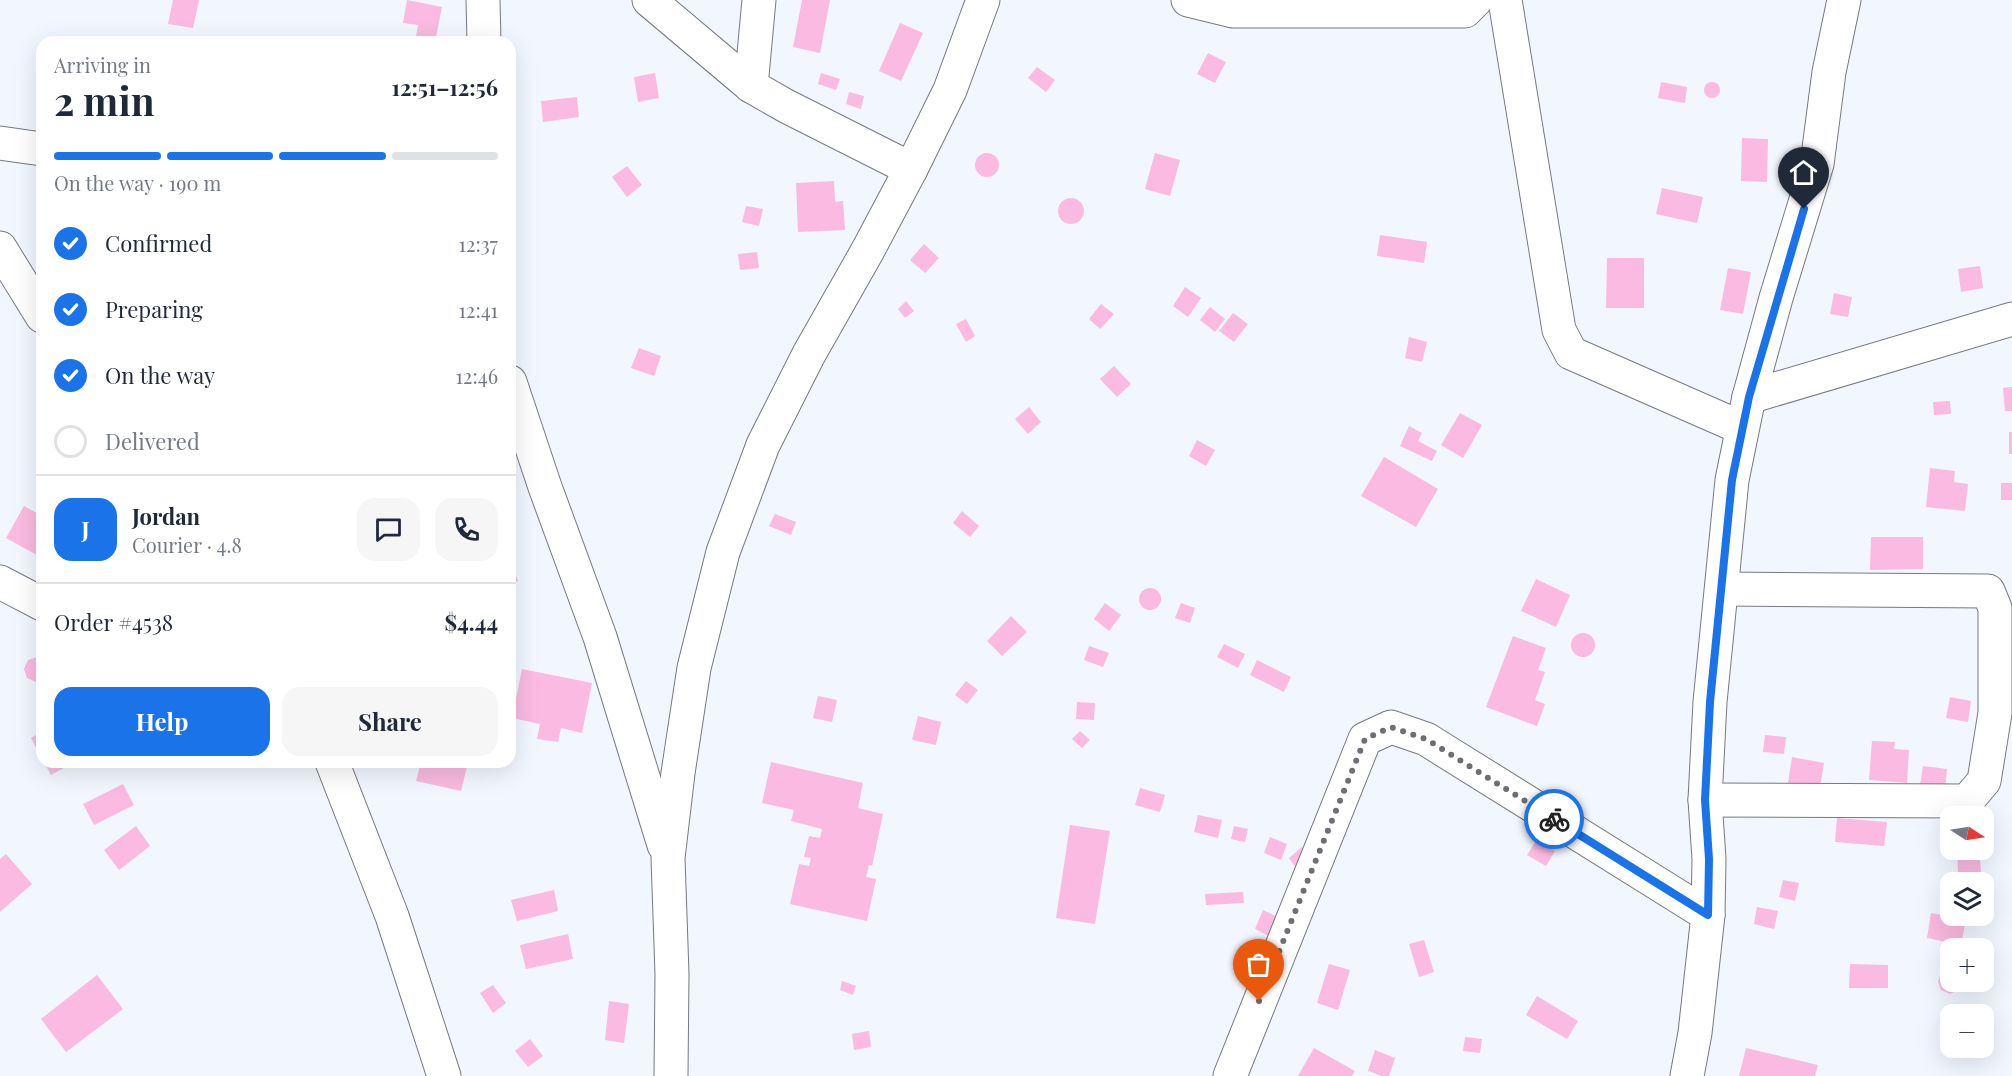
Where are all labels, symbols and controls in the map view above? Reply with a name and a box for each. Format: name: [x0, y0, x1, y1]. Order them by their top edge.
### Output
text: Arriving in: [54, 51, 151, 78]
text: 12:51–12:56: [391, 72, 498, 102]
text: 2 min: [54, 74, 155, 126]
pin: [1778, 147, 1829, 209]
icon: home: [1787, 156, 1820, 189]
text: On the way · 190 m: [54, 169, 221, 196]
icon: check: [54, 227, 87, 260]
text: Confirmed: [105, 228, 212, 258]
text: 12:37: [459, 230, 498, 257]
icon: check: [54, 293, 87, 326]
text: Preparing: [105, 294, 203, 324]
text: 12:41: [458, 296, 498, 323]
icon: check: [54, 359, 87, 392]
text: On the way: [105, 360, 215, 390]
text: 12:46: [455, 362, 498, 389]
text: Delivered: [105, 426, 200, 456]
button: chat: [357, 498, 420, 561]
button: phone: [435, 498, 498, 561]
text: Jordan: [132, 501, 200, 531]
text: J: [81, 514, 90, 544]
text: Courier · 4.8: [132, 531, 242, 558]
text: Order #4538: [54, 607, 173, 637]
text: $4.44: [445, 607, 498, 637]
button: Help: [54, 687, 270, 756]
button: Share: [282, 687, 498, 756]
courier: [1524, 789, 1584, 849]
icon: bike: [1538, 803, 1571, 836]
north arrow: [1940, 806, 1994, 860]
map controls: [1940, 806, 1994, 1058]
button: layers: [1940, 872, 1994, 926]
button: +: [1940, 938, 1994, 992]
pin: [1233, 939, 1284, 1001]
icon: bag: [1242, 948, 1275, 981]
button: −: [1940, 1004, 1994, 1058]

